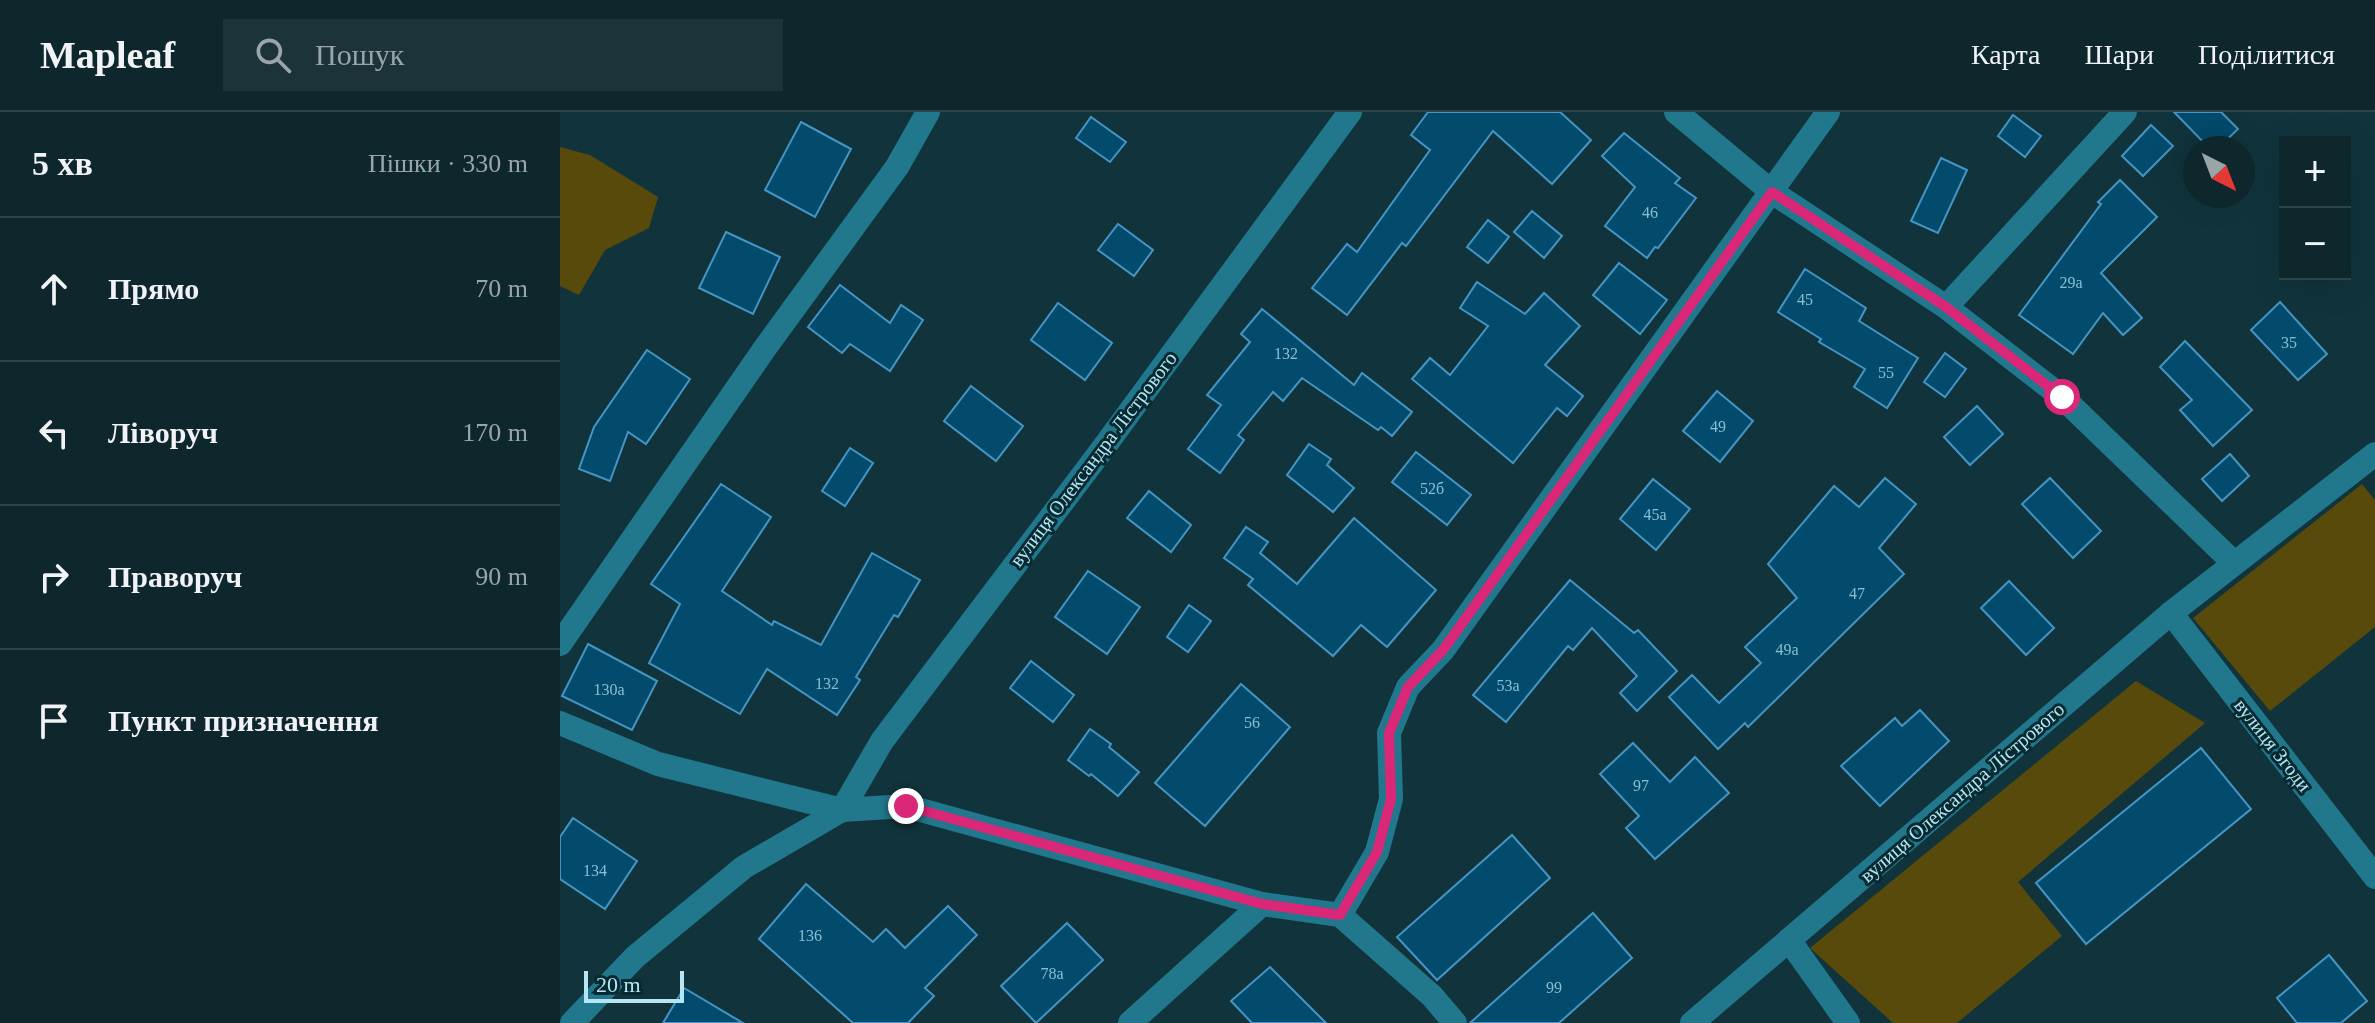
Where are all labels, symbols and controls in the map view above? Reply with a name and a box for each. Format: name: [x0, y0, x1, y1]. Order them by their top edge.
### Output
search box: [223, 19, 783, 91]
icon: search: [251, 33, 295, 77]
text: Mapleaf: [40, 34, 175, 76]
text: Пошук: [315, 38, 404, 71]
text: Карта: [1971, 39, 2040, 70]
text: Шари: [2084, 39, 2154, 70]
text: Поділитися: [2198, 39, 2335, 70]
north arrow: [2183, 136, 2255, 208]
map controls: [2279, 136, 2351, 280]
button: +: [2279, 136, 2351, 208]
text: 5 хв: [32, 145, 93, 182]
text: Пішки · 330 m: [368, 149, 528, 178]
house number: 46: [1642, 204, 1658, 221]
button: −: [2279, 208, 2351, 280]
icon: ahead: [32, 267, 76, 311]
text: Прямо: [108, 272, 199, 305]
text: 70 m: [475, 274, 528, 303]
house number: 29а: [2059, 274, 2083, 291]
house number: 45: [1797, 291, 1813, 308]
house number: 35: [2281, 334, 2297, 351]
house number: 132: [1274, 345, 1298, 362]
street label: вулиця Олександра Лістрового: [1005, 347, 1182, 571]
house number: 55: [1878, 364, 1894, 381]
route start: [2044, 379, 2080, 415]
icon: left: [32, 411, 76, 455]
text: Ліворуч: [108, 416, 218, 449]
text: 170 m: [462, 418, 528, 447]
house number: 49: [1710, 418, 1726, 435]
house number: 52б: [1420, 480, 1444, 497]
house number: 45а: [1643, 506, 1667, 523]
icon: right: [32, 555, 76, 599]
text: Праворуч: [108, 560, 242, 593]
text: 90 m: [475, 562, 528, 591]
house number: 47: [1849, 585, 1865, 602]
house number: 49а: [1775, 641, 1799, 658]
house number: 132: [815, 675, 839, 692]
house number: 53а: [1496, 677, 1520, 694]
house number: 130а: [593, 681, 625, 698]
street label: вулиця Згоди: [2229, 694, 2316, 797]
street label: вулиця Олександра Лістрового: [1856, 698, 2069, 887]
icon: arrive: [32, 699, 76, 743]
text: Пункт призначення: [108, 704, 379, 737]
house number: 56: [1244, 714, 1260, 731]
house number: 97: [1633, 777, 1649, 794]
route end: [888, 788, 924, 824]
house number: 134: [583, 862, 607, 879]
house number: 136: [798, 927, 822, 944]
house number: 78а: [1040, 965, 1064, 982]
scale bar: [584, 967, 684, 1003]
text: 20 m: [596, 972, 641, 997]
house number: 99: [1546, 979, 1562, 996]

